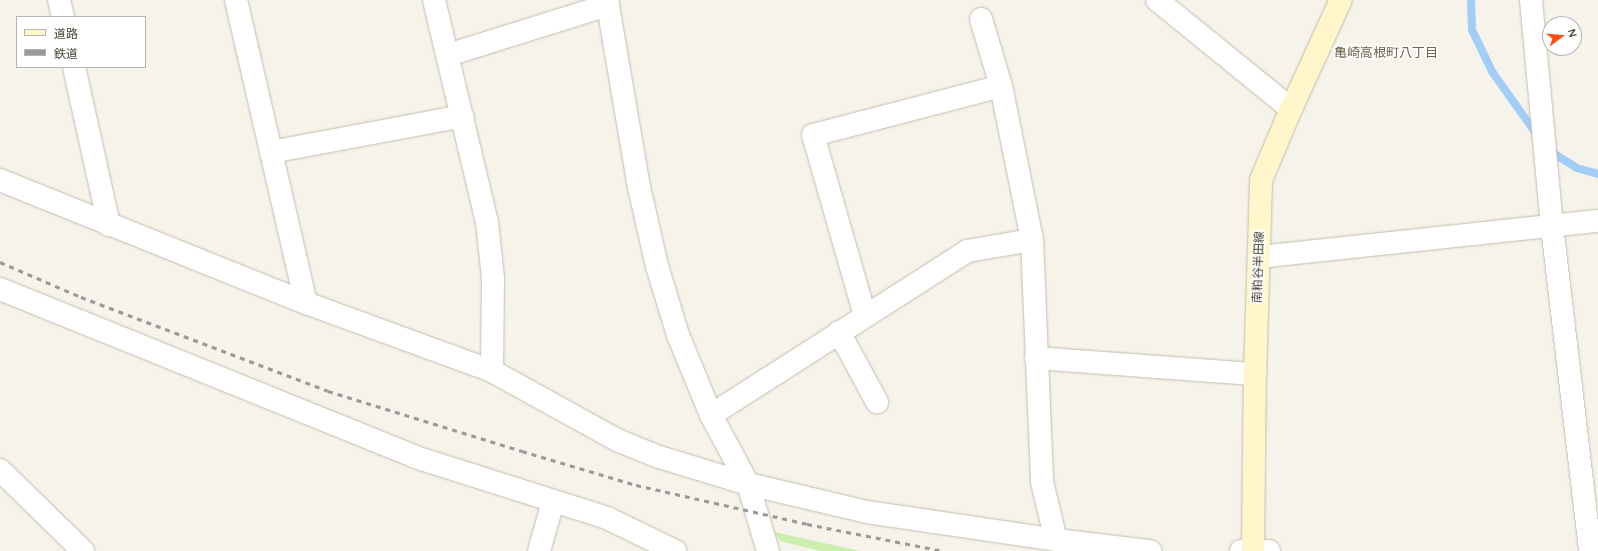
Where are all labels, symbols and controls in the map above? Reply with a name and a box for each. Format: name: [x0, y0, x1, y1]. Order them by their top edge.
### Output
legend: [16, 16, 146, 68]
north arrow: [1542, 16, 1582, 56]
text: 道路: [54, 26, 78, 41]
text: N: [1565, 27, 1580, 39]
district label: 亀崎高根町八丁目: [1334, 44, 1438, 60]
text: 鉄道: [54, 46, 78, 61]
street label: 南粕谷半田線: [1250, 231, 1266, 303]

